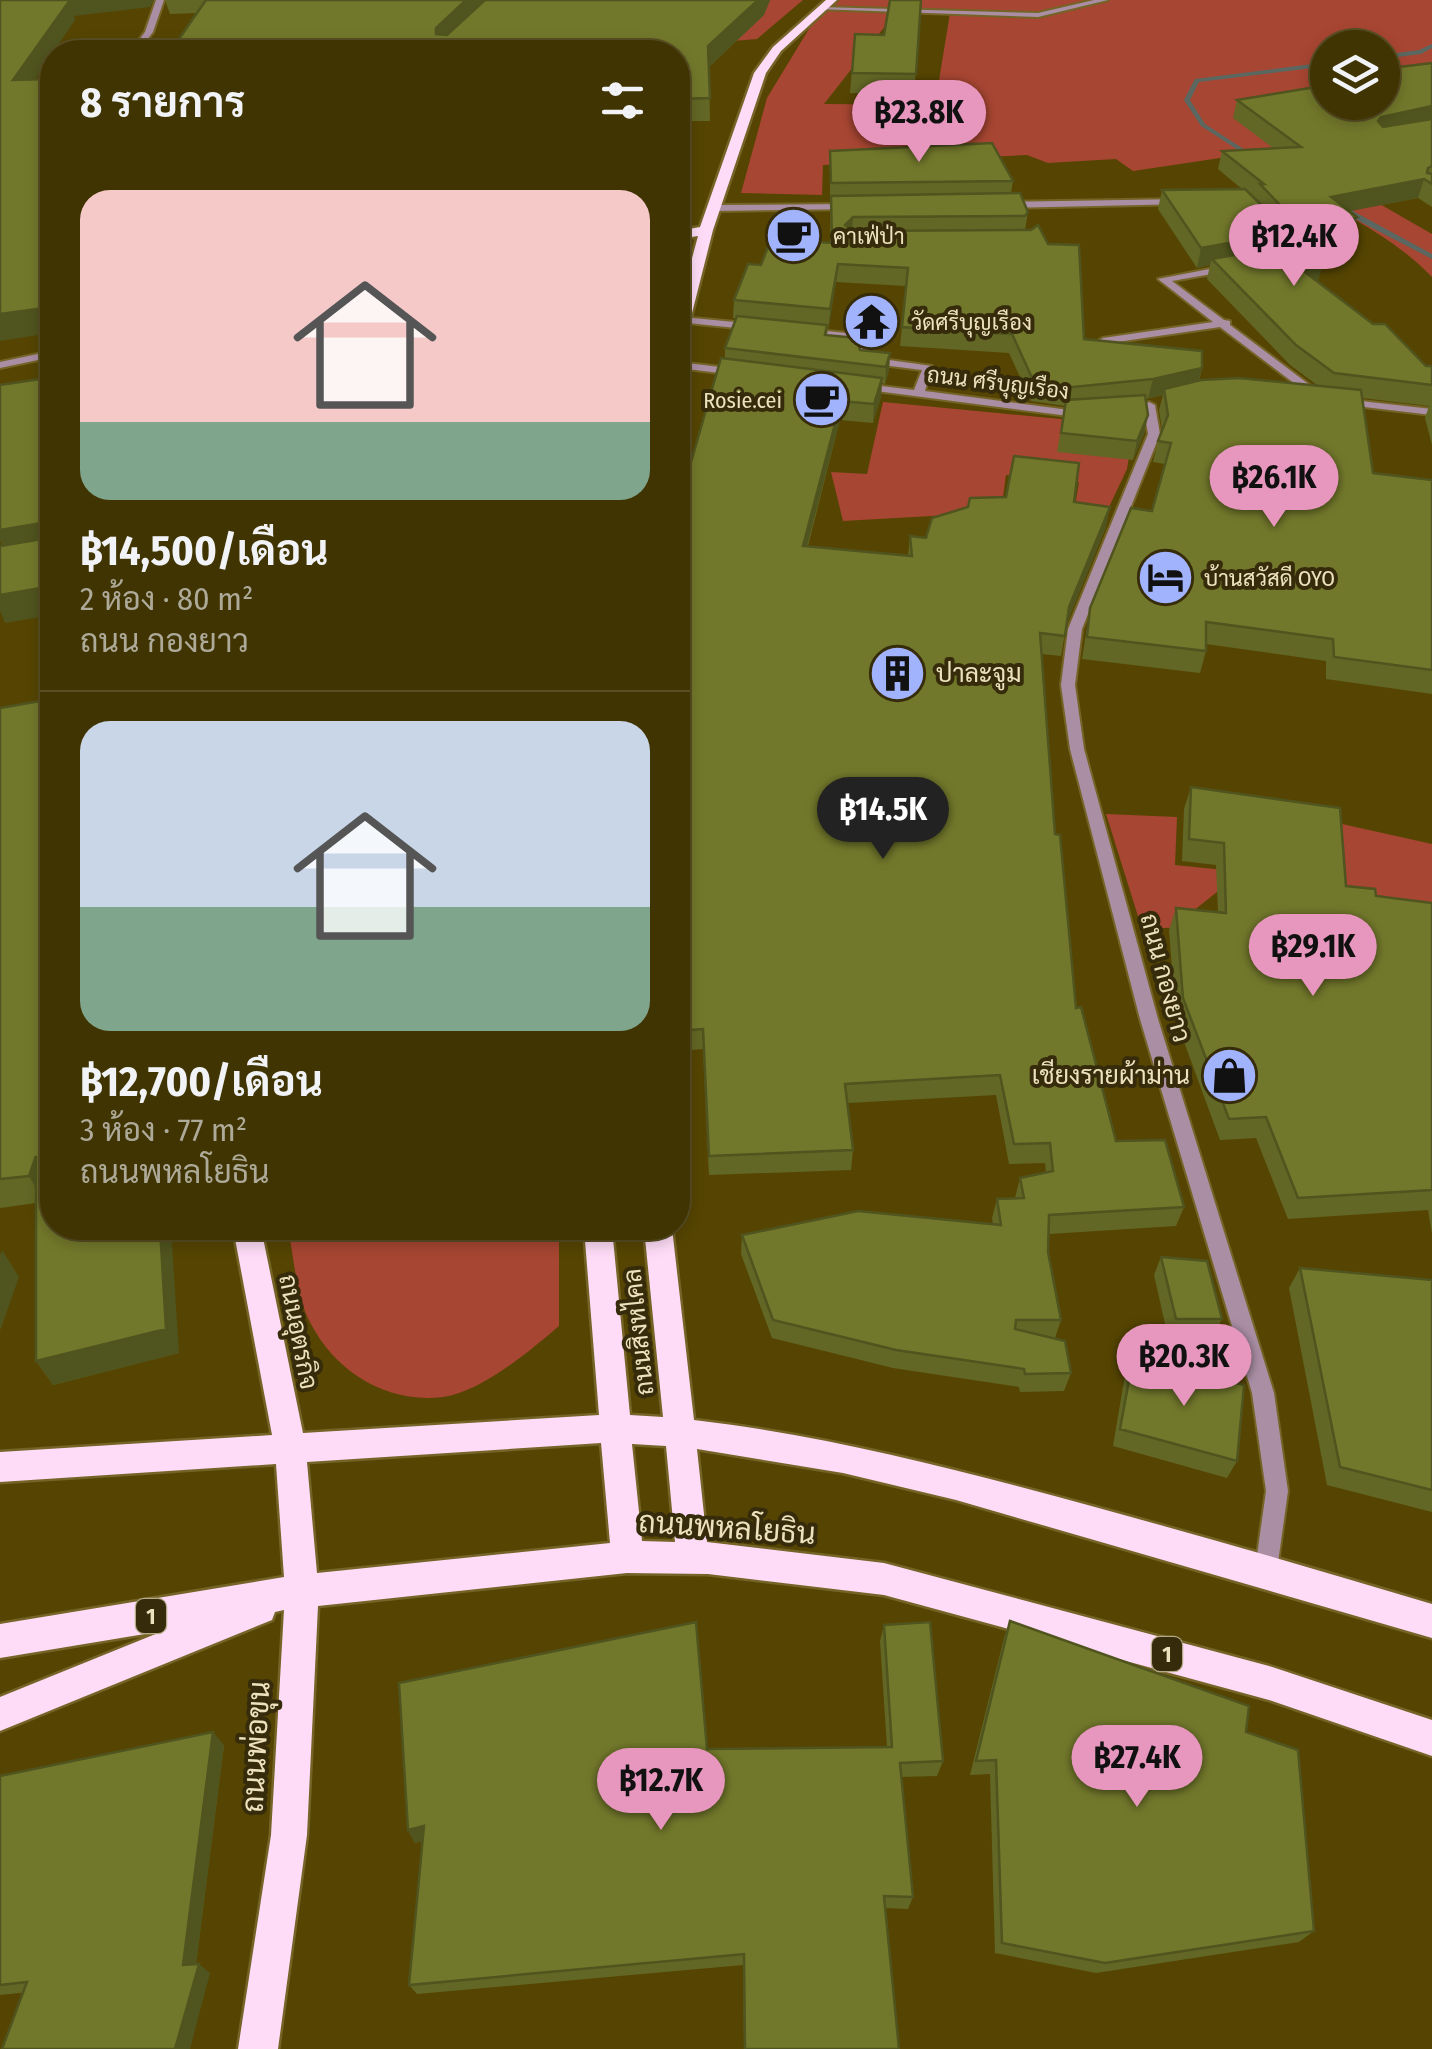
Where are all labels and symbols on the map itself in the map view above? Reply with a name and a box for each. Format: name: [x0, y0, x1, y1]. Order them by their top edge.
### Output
pin: ฿23.8K: [838, 80, 1000, 165]
pin: ฿12.4K: [1213, 204, 1375, 289]
cafe icon: คาเฟ่ป่า: [764, 206, 824, 266]
place label: คาเฟ่ป่า: [833, 223, 905, 250]
temple icon: วัดศรีบุญเรือง: [842, 292, 902, 352]
place label: วัดศรีบุญเรือง: [911, 309, 1032, 338]
street label: ถนน ศรีบุญเรือง: [925, 361, 1070, 407]
cafe icon: Rosie.cei: [791, 370, 851, 430]
place label: Rosie.cei: [703, 387, 782, 414]
pin: ฿26.1K: [1193, 445, 1355, 530]
hotel icon: บ้านสวัสดี OYO: [1135, 548, 1195, 608]
place label: บ้านสวัสดี OYO: [1204, 564, 1335, 592]
building icon: ปาละจูม: [867, 644, 927, 704]
place label: ปาละจูม: [936, 659, 1022, 691]
pin: ฿14.5K: [802, 777, 964, 862]
street label: ถนน กองยาว: [1133, 910, 1197, 1046]
pin: ฿29.1K: [1232, 914, 1394, 999]
shop icon: เชียงรายผ้าม่าน: [1199, 1046, 1259, 1106]
place label: เชียงรายผ้าม่าน: [1032, 1059, 1190, 1091]
street label: ถนนสิงหไคล: [615, 1267, 661, 1397]
street label: ถนนอุตรกิจ: [270, 1272, 325, 1392]
pin: ฿20.3K: [1103, 1324, 1265, 1409]
street label: ถนนพหลโยธิน: [637, 1502, 817, 1552]
road number: 1: [136, 1599, 166, 1633]
road number: 1: [1152, 1637, 1182, 1671]
street label: ถนนพ่อขุน: [235, 1680, 280, 1814]
pin: ฿27.4K: [1056, 1725, 1218, 1810]
pin: ฿12.7K: [580, 1748, 742, 1833]

